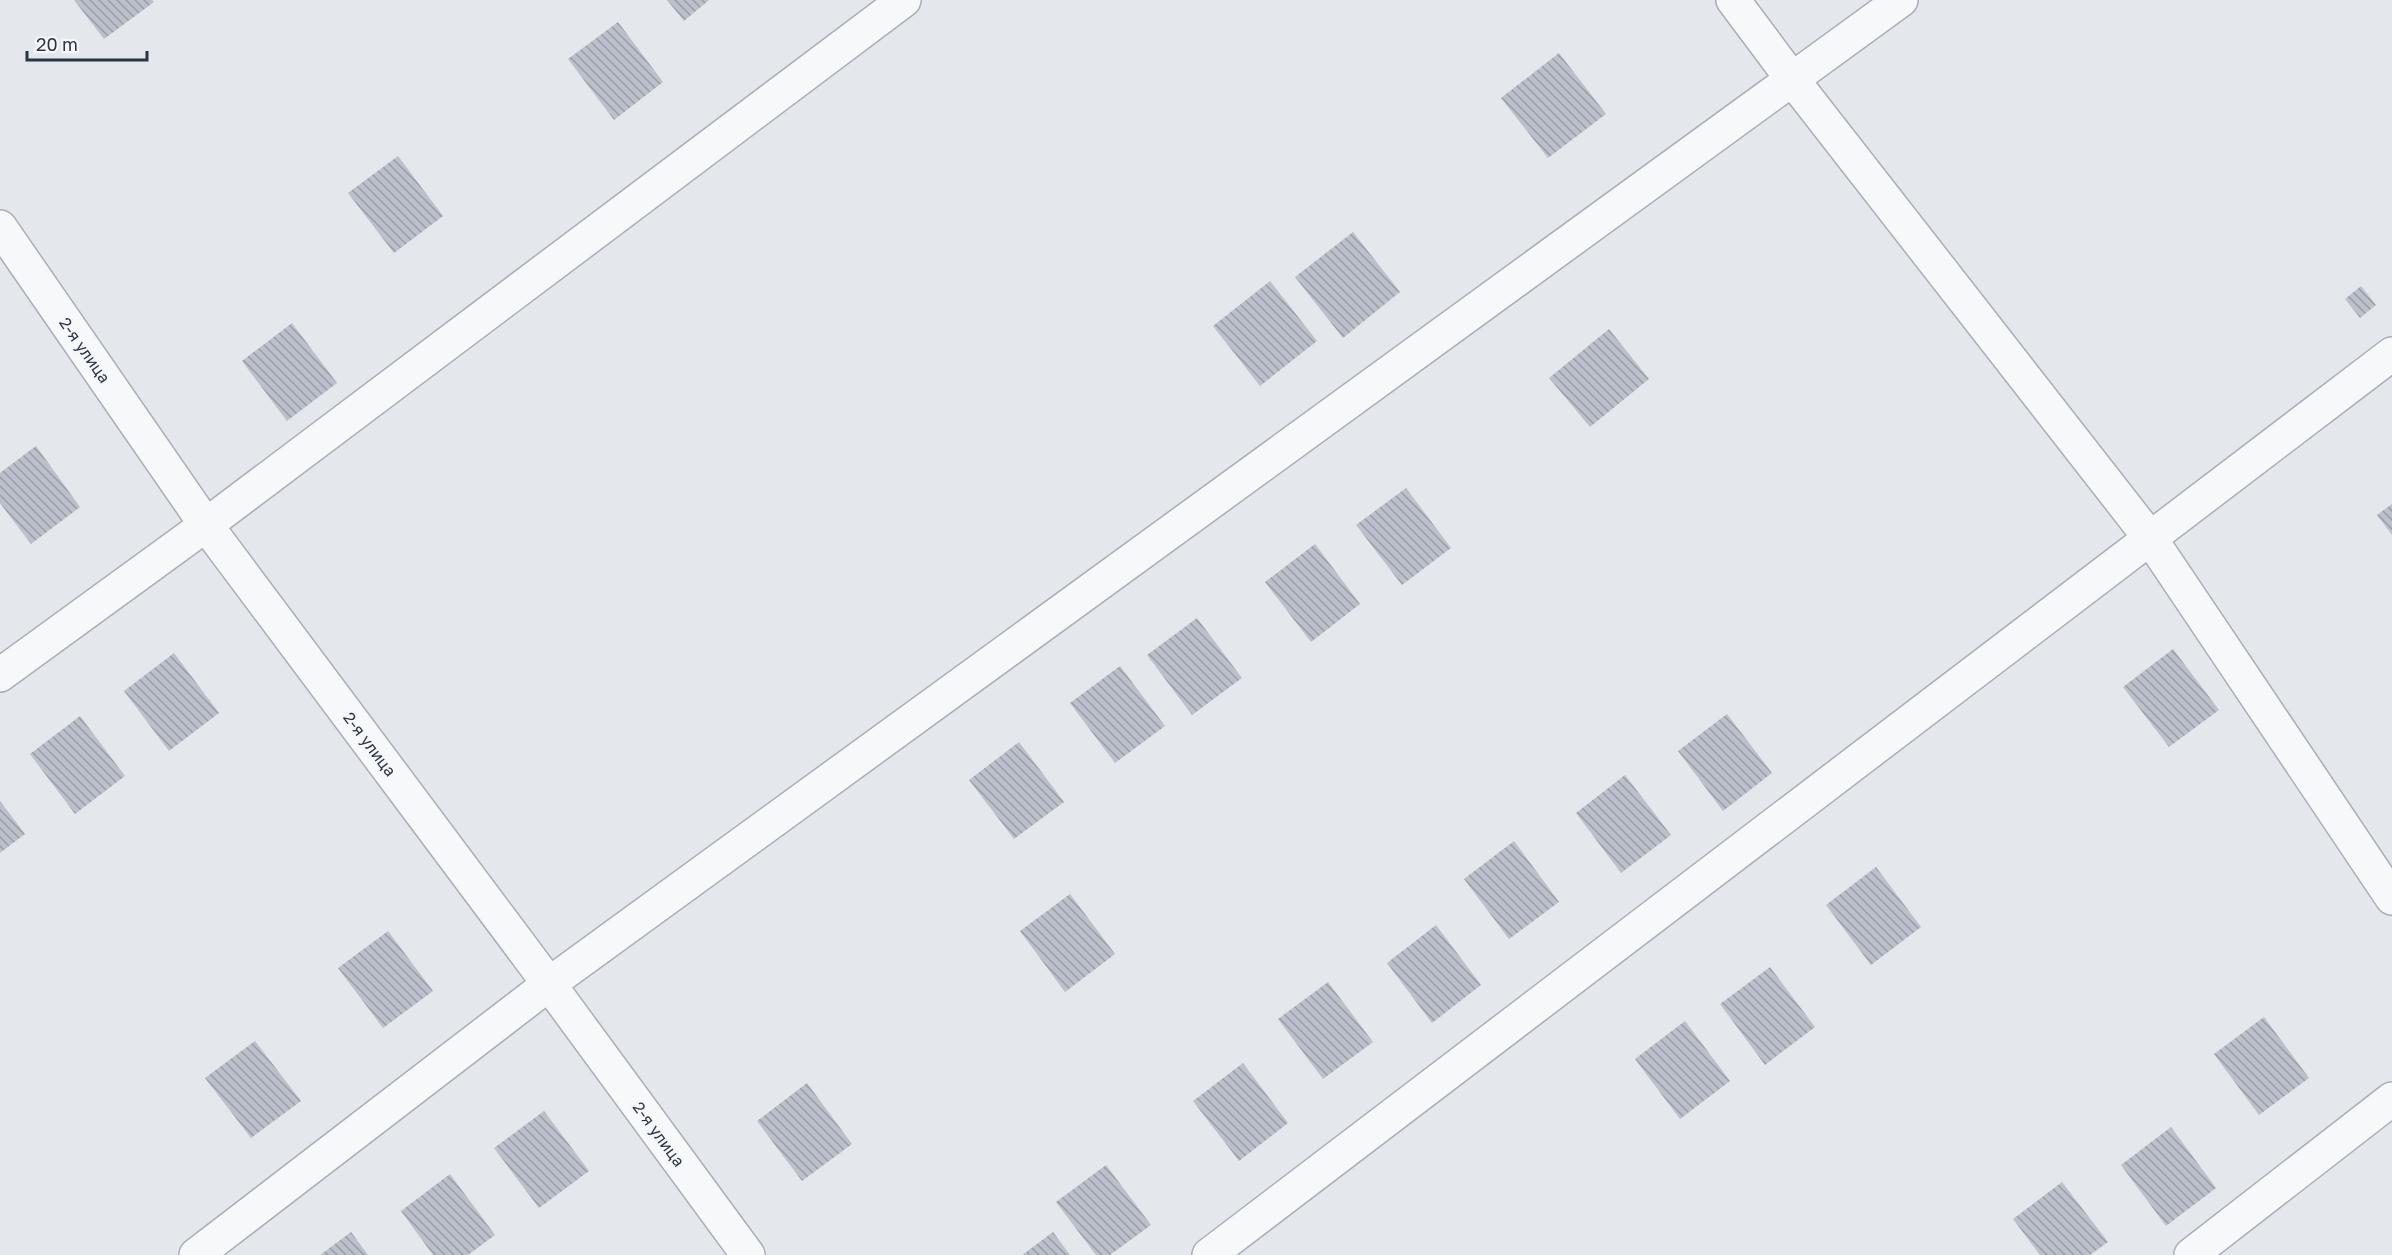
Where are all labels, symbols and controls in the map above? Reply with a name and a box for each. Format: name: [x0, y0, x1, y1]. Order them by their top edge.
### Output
scale bar: [27, 24, 147, 62]
text: 20 m: [36, 33, 78, 55]
street label: 2-я улица: [55, 313, 115, 387]
street label: 2-я улица: [339, 708, 401, 780]
street label: 2-я улица: [629, 1098, 689, 1170]

